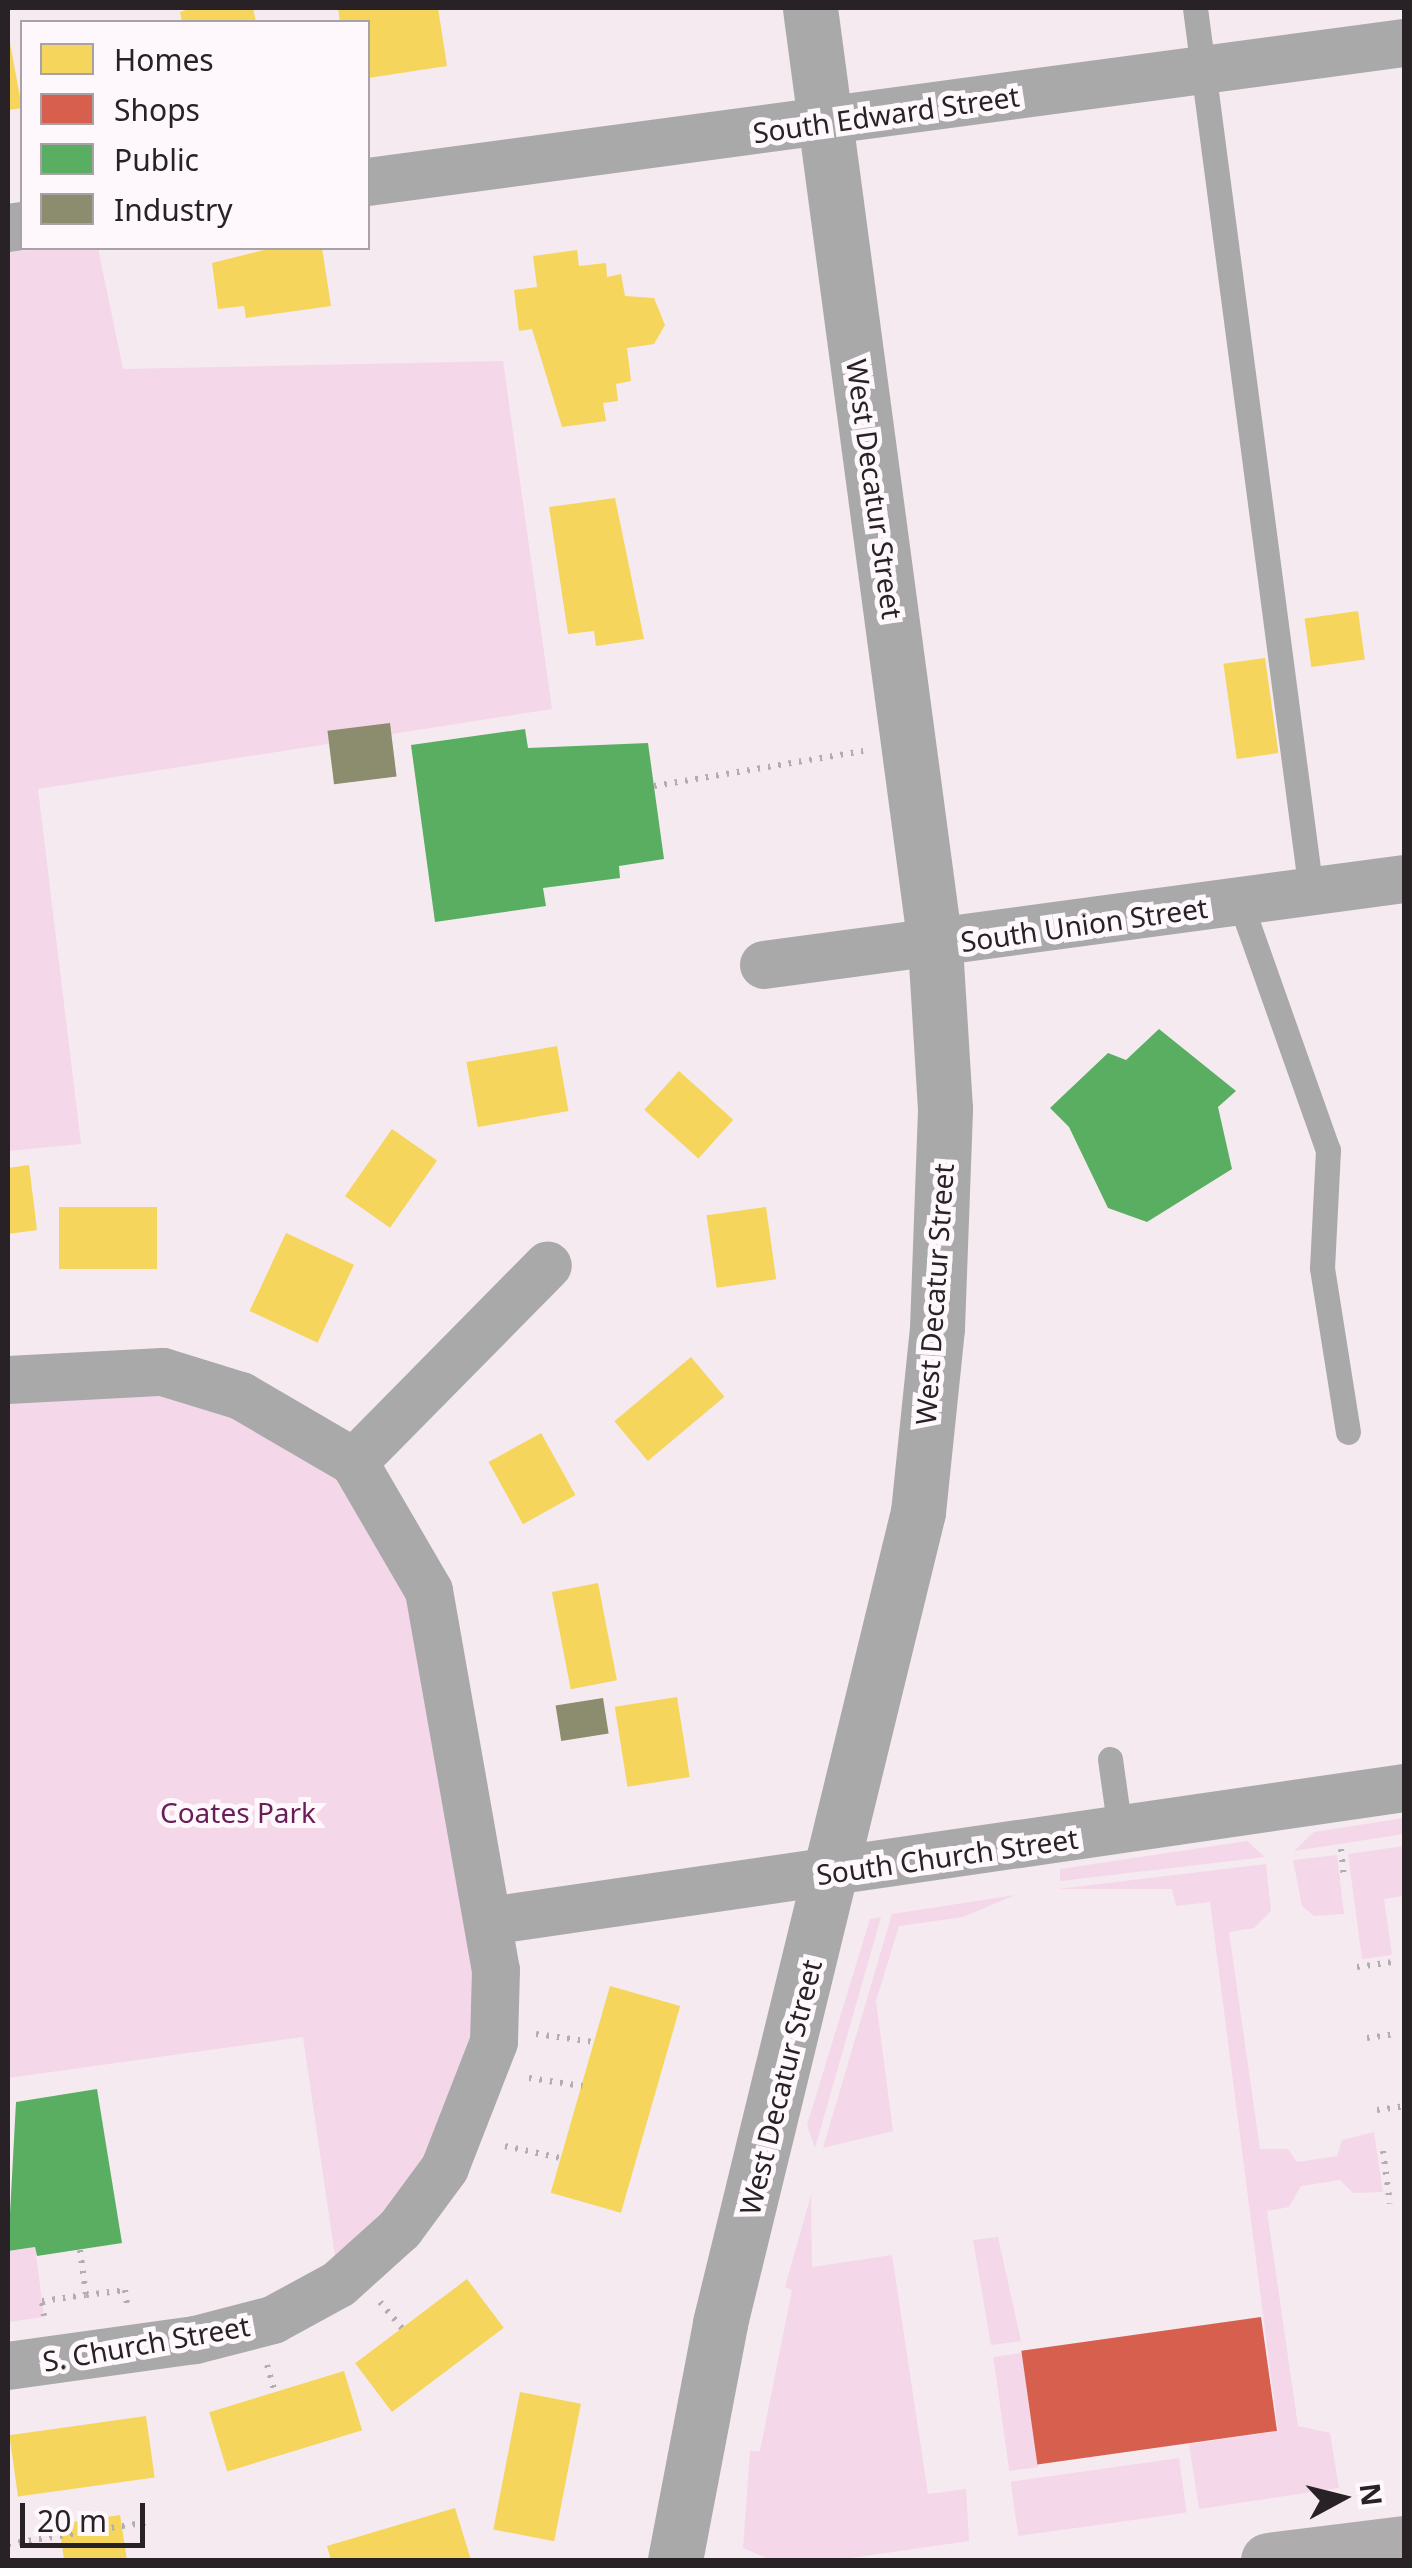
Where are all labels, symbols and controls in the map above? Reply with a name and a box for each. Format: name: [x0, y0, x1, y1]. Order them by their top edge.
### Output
legend: [20, 20, 370, 250]
text: Homes: [114, 39, 214, 80]
street label: South Edward Street: [751, 79, 1021, 149]
text: Shops: [114, 89, 200, 130]
text: Public: [114, 139, 199, 180]
text: Industry: [114, 189, 233, 230]
street label: West Decatur Street: [840, 357, 910, 621]
street label: South Union Street: [958, 890, 1210, 958]
street label: West Decatur Street: [908, 1162, 960, 1426]
park label: Coates Park: [160, 1795, 316, 1829]
street label: South Church Street: [814, 1821, 1080, 1891]
street label: West Decatur Street: [732, 1956, 828, 2218]
street label: S. Church Street: [40, 2308, 252, 2378]
north arrow: [1292, 2448, 1392, 2548]
text: N: [1352, 2481, 1392, 2508]
scale bar: [25, 2483, 150, 2545]
text: 20 m: [37, 2500, 107, 2541]

